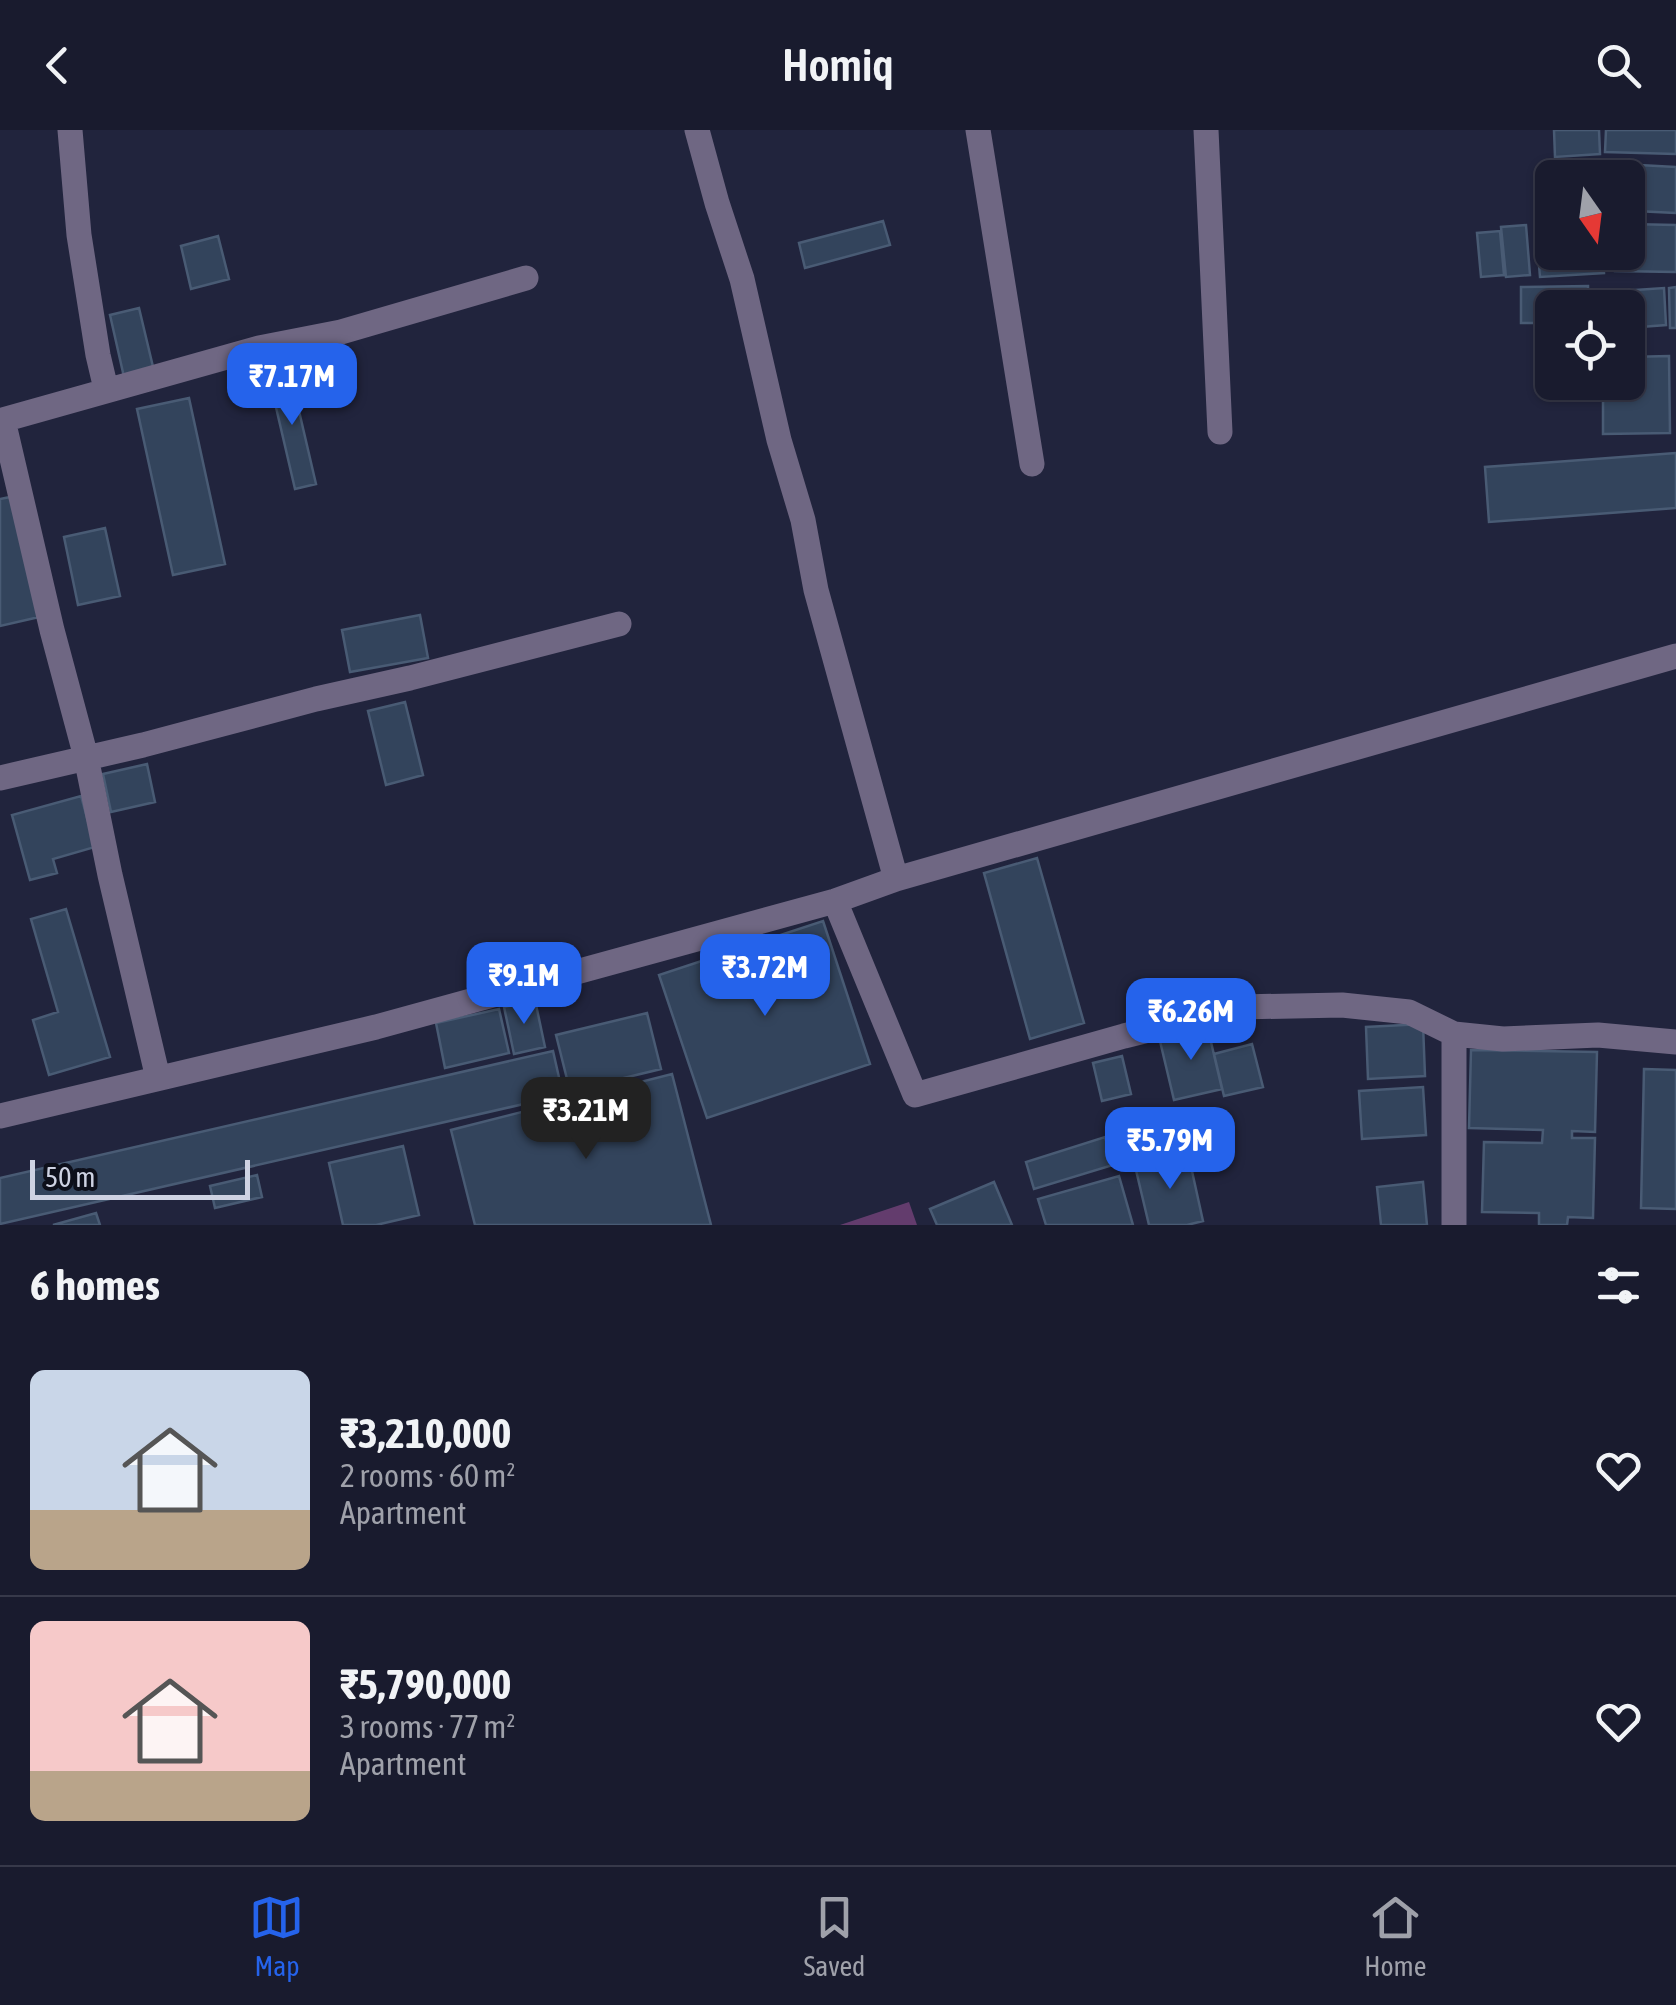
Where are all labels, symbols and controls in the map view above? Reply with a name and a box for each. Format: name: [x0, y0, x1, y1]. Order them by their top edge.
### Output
icon: back: [30, 38, 85, 93]
icon: search: [1591, 38, 1646, 93]
text: Homiq: [782, 39, 894, 91]
north arrow: [1535, 160, 1645, 270]
map controls: [1535, 160, 1645, 400]
button: locate: [1535, 290, 1645, 400]
pin: ₹7.17M: [211, 343, 373, 428]
text: ₹7.17M: [249, 357, 335, 394]
pin: ₹3.72M: [684, 934, 846, 1019]
pin: ₹9.1M: [454, 942, 594, 1027]
text: ₹3.72M: [722, 948, 808, 985]
text: ₹9.1M: [489, 956, 559, 993]
pin: ₹6.26M: [1110, 978, 1272, 1063]
text: ₹6.26M: [1148, 992, 1234, 1029]
pin: ₹3.21M: [505, 1077, 667, 1162]
text: ₹3.21M: [543, 1091, 629, 1128]
pin: ₹5.79M: [1089, 1107, 1251, 1192]
text: ₹5.79M: [1127, 1121, 1213, 1158]
scale bar: [30, 1155, 250, 1200]
text: 50 m: [45, 1161, 95, 1193]
icon: filters: [1591, 1258, 1646, 1313]
text: 6 homes: [30, 1261, 160, 1309]
text: ₹3,210,000: [340, 1409, 511, 1457]
icon: home: [110, 1410, 230, 1530]
icon: heart: [1591, 1443, 1646, 1498]
text: 2 rooms · 60 m²: [340, 1457, 515, 1494]
text: Apartment: [340, 1494, 466, 1531]
text: ₹5,790,000: [340, 1660, 511, 1708]
icon: home: [110, 1661, 230, 1781]
icon: heart: [1591, 1694, 1646, 1749]
text: 3 rooms · 77 m²: [340, 1708, 515, 1745]
text: Apartment: [340, 1745, 466, 1782]
tab: Map: [249, 1890, 304, 1982]
tab: Saved: [803, 1890, 865, 1982]
tab: Home: [1364, 1890, 1427, 1982]

